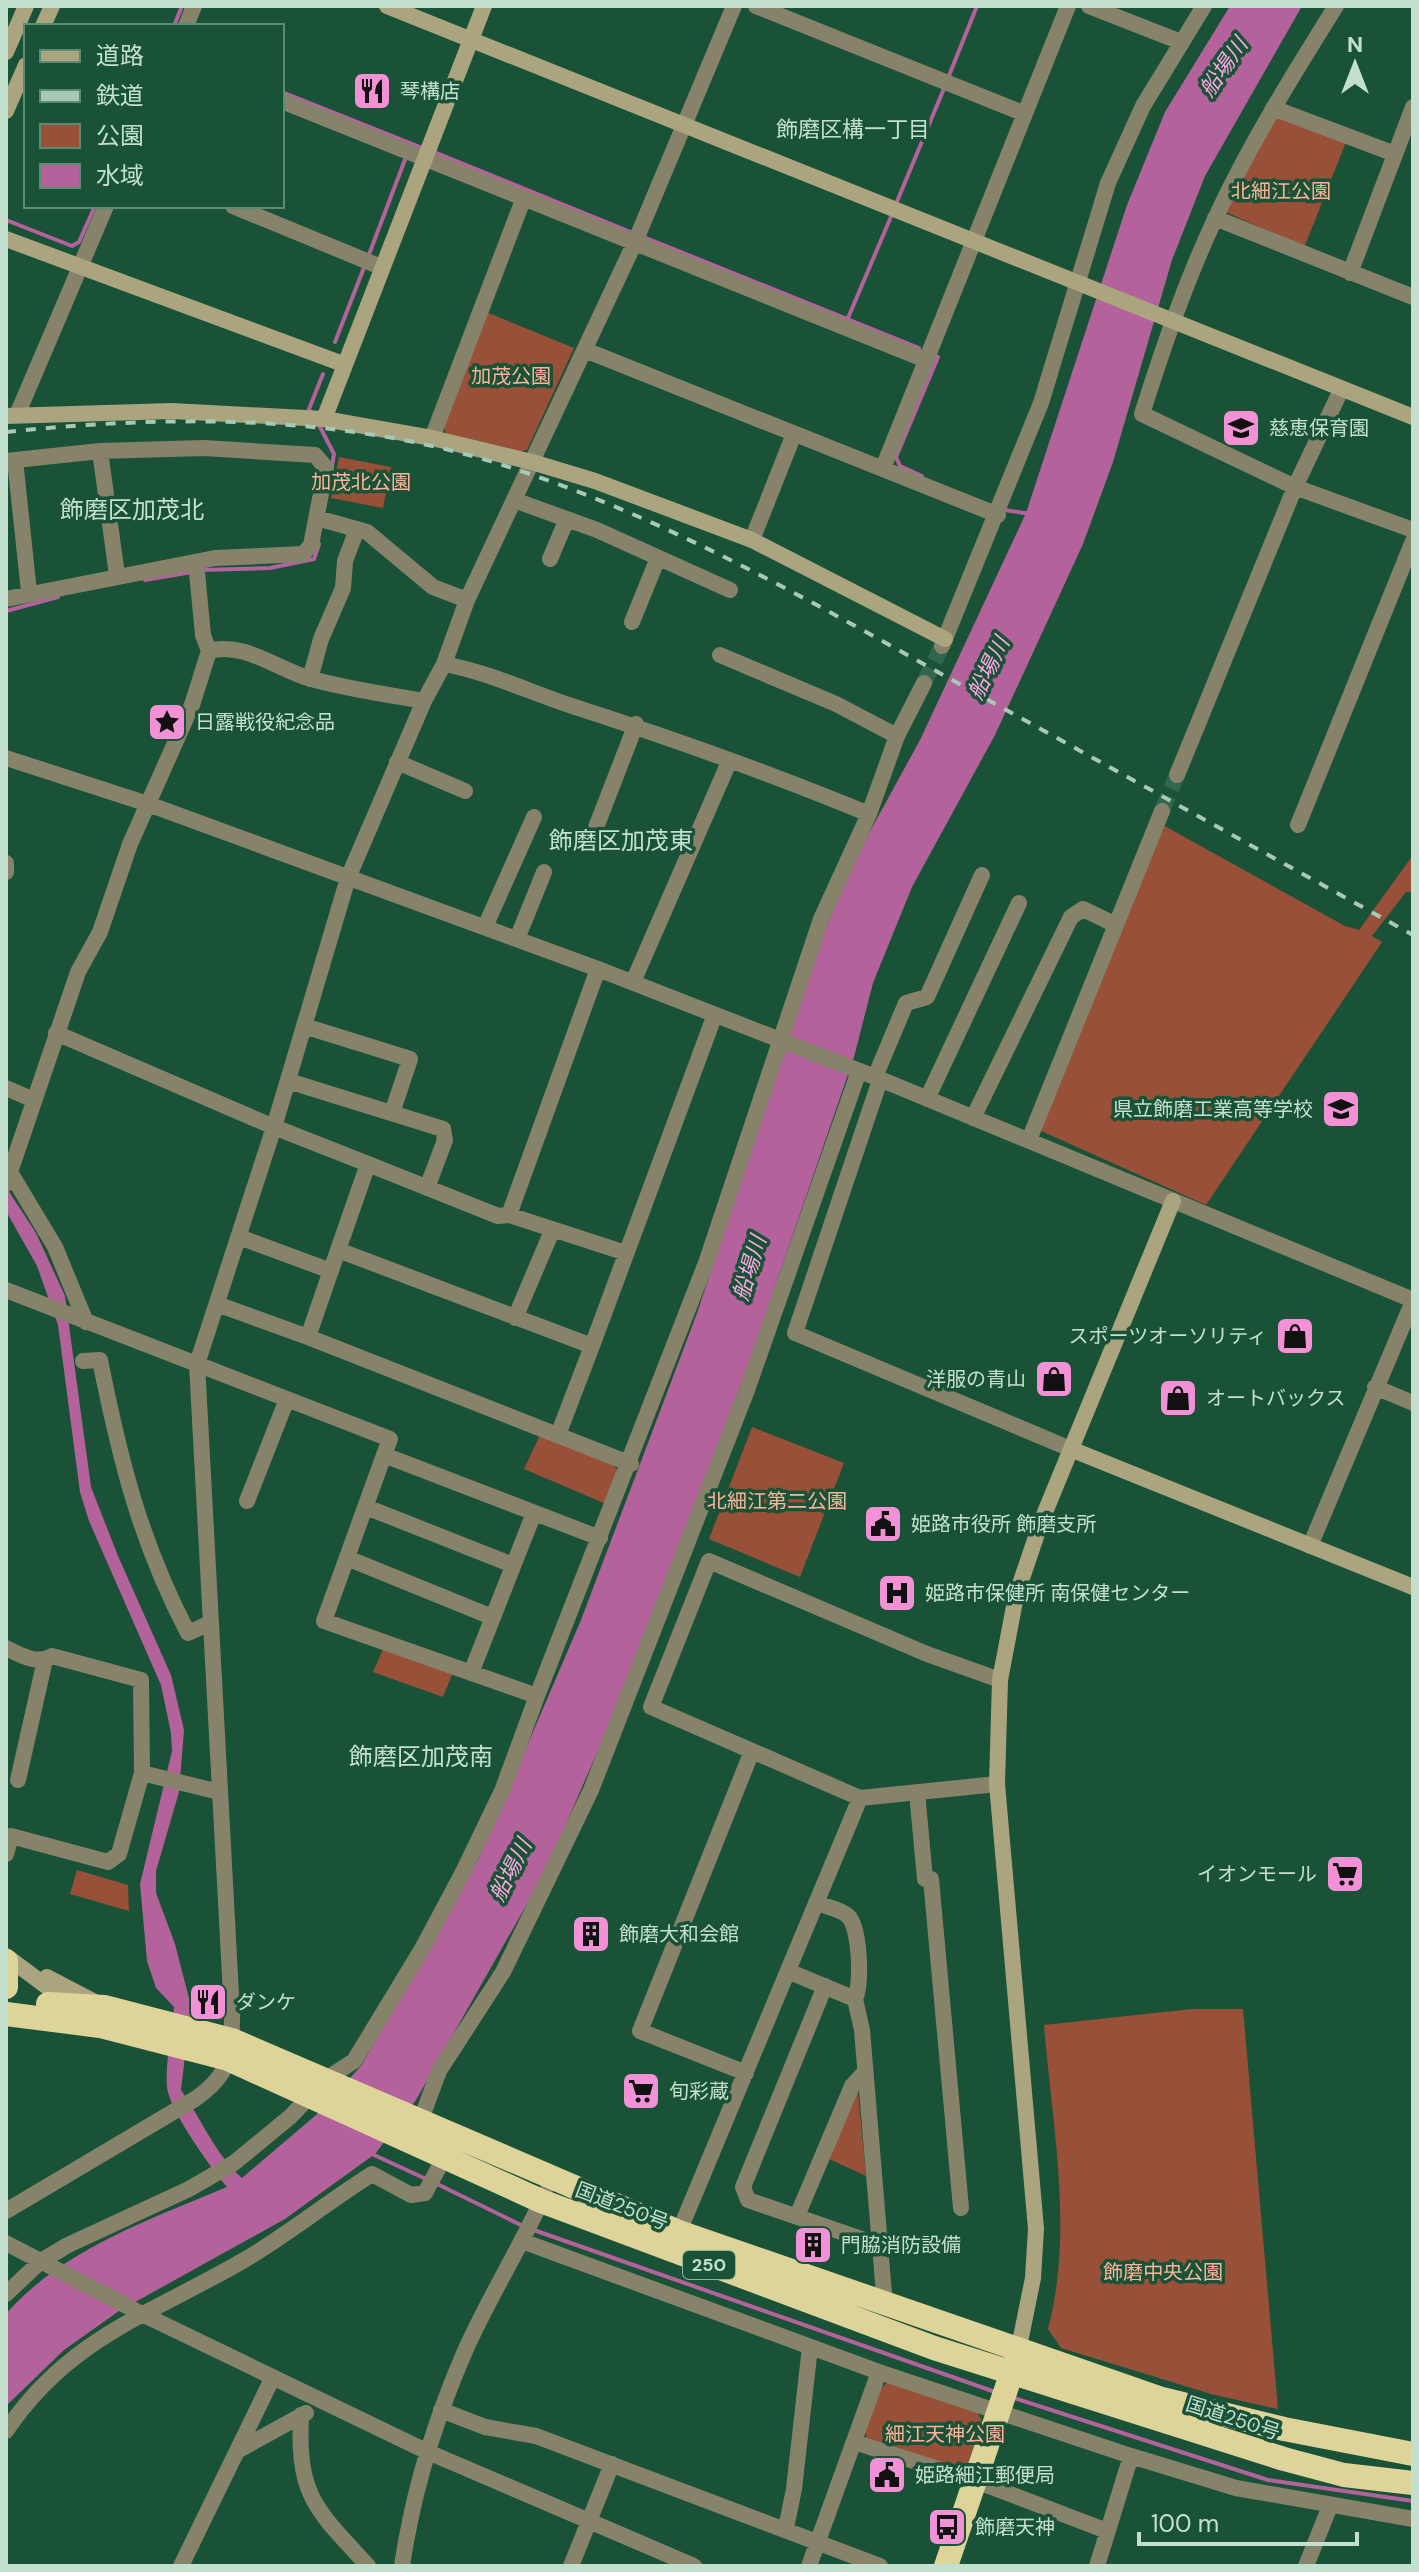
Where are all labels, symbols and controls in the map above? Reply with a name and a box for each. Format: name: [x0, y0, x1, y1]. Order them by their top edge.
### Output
legend: [24, 24, 284, 208]
north arrow: [1315, 24, 1395, 104]
water label: 船場川: [1193, 30, 1255, 103]
text: N: [1347, 30, 1363, 59]
text: 道路: [96, 40, 144, 71]
restaurant icon: 琴構店: [351, 70, 393, 112]
place label: 琴構店: [400, 78, 460, 104]
text: 鉄道: [96, 80, 144, 111]
district label: 飾磨区構一丁目: [776, 115, 930, 144]
text: 公園: [96, 120, 144, 151]
text: 水域: [96, 160, 144, 191]
park label: 北細江公園: [1231, 178, 1331, 204]
park label: 加茂公園: [471, 363, 551, 389]
school or university icon: 慈恵保育園: [1220, 407, 1262, 449]
place label: 慈恵保育園: [1269, 415, 1369, 441]
park label: 加茂北公園: [311, 469, 411, 495]
district label: 飾磨区加茂北: [60, 494, 204, 525]
water label: 船場川: [961, 630, 1017, 704]
place icon: 日露戦役紀念品: [146, 701, 188, 743]
place label: 日露戦役紀念品: [195, 709, 335, 735]
district label: 飾磨区加茂東: [549, 825, 693, 856]
school or university icon: 県立飾磨工業高等学校: [1320, 1088, 1362, 1130]
place label: 県立飾磨工業高等学校: [1113, 1096, 1313, 1122]
water label: 船場川: [726, 1230, 774, 1304]
shop icon: スポーツオーソリティ: [1274, 1315, 1316, 1357]
place label: スポーツオーソリティ: [1069, 1323, 1267, 1349]
shop icon: 洋服の青山: [1033, 1358, 1075, 1400]
place label: 洋服の青山: [926, 1366, 1026, 1392]
shop icon: オートバックス: [1157, 1377, 1199, 1419]
place label: オートバックス: [1206, 1385, 1345, 1411]
park label: 北細江第二公園: [707, 1488, 847, 1514]
public building icon: 姫路市役所 飾磨支所: [862, 1503, 904, 1545]
place label: 姫路市役所 飾磨支所: [911, 1511, 1096, 1537]
hospital icon: 姫路市保健所 南保健センター: [876, 1572, 918, 1614]
place label: 姫路市保健所 南保健センター: [925, 1580, 1190, 1606]
district label: 飾磨区加茂南: [349, 1741, 493, 1772]
water label: 船場川: [483, 1832, 539, 1906]
supermarket icon: イオンモール: [1324, 1853, 1366, 1895]
place label: イオンモール: [1197, 1861, 1317, 1887]
building icon: 飾磨大和会館: [570, 1913, 612, 1955]
place label: 飾磨大和会館: [619, 1921, 739, 1947]
restaurant icon: ダンケ: [187, 1981, 229, 2023]
place label: ダンケ: [236, 1989, 296, 2015]
supermarket icon: 旬彩蔵: [620, 2070, 662, 2112]
place label: 旬彩蔵: [669, 2078, 729, 2104]
street label: 国道250号: [572, 2176, 672, 2236]
building icon: 門脇消防設備: [792, 2224, 834, 2266]
place label: 門脇消防設備: [841, 2232, 961, 2258]
road number: 250: [683, 2251, 735, 2279]
park label: 飾磨中央公園: [1103, 2259, 1223, 2285]
street label: 国道250号: [1183, 2391, 1283, 2445]
park label: 細江天神公園: [885, 2421, 1005, 2447]
public building icon: 姫路細江郵便局: [866, 2454, 908, 2496]
place label: 姫路細江郵便局: [915, 2462, 1055, 2488]
scale bar: [1139, 2496, 1357, 2546]
bus stop icon: 飾磨天神: [926, 2506, 968, 2548]
text: 100 m: [1151, 2508, 1219, 2539]
place label: 飾磨天神: [975, 2514, 1055, 2540]

